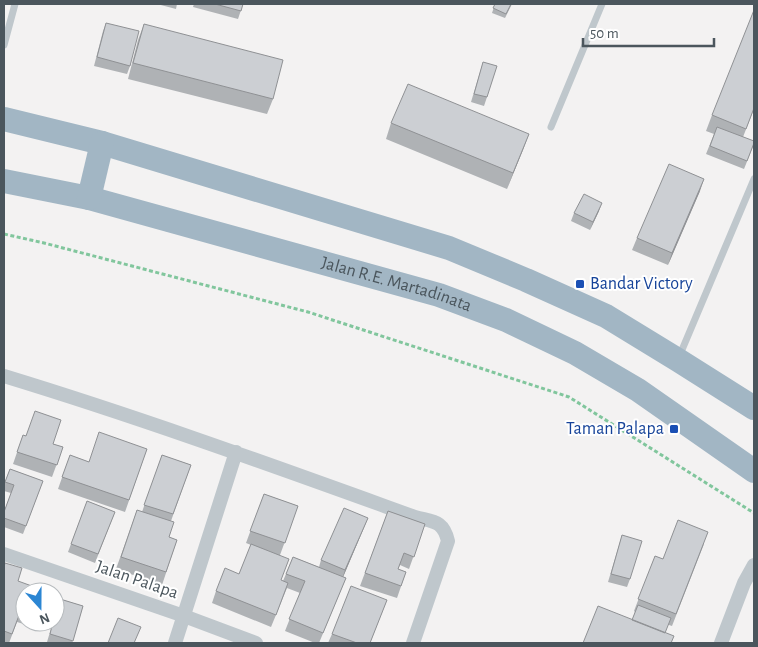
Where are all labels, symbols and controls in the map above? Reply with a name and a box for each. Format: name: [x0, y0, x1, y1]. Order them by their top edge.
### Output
scale bar: [583, 15, 714, 47]
text: 50 m: [590, 26, 619, 41]
street label: Jalan R.E. Martadinata: [319, 254, 474, 315]
place label: Bandar Victory: [590, 275, 693, 293]
marker: Bandar Victory: [574, 278, 586, 290]
place label: Taman Palapa: [566, 420, 664, 438]
marker: Taman Palapa: [668, 423, 680, 435]
street label: Jalan Palapa: [93, 558, 181, 602]
north arrow: [15, 582, 65, 632]
text: N: [37, 610, 51, 626]

